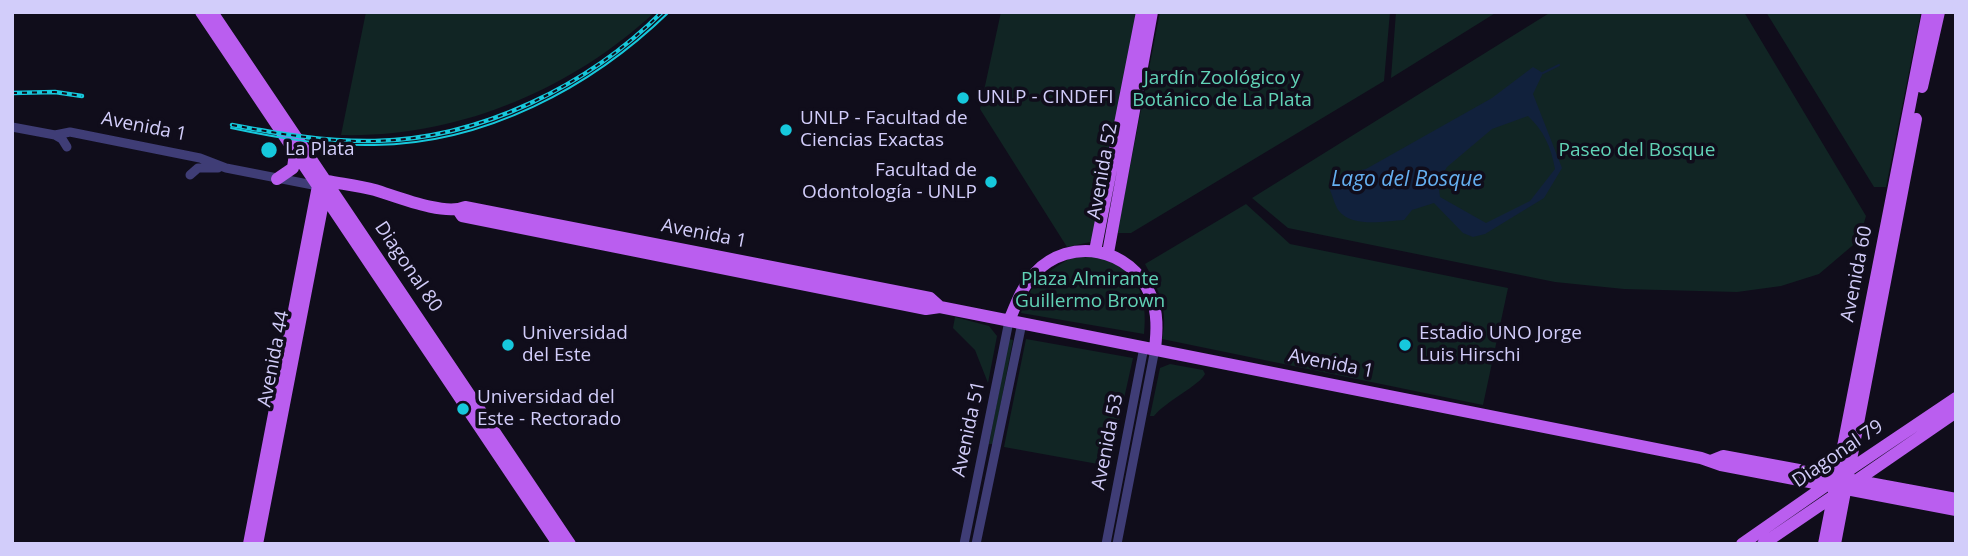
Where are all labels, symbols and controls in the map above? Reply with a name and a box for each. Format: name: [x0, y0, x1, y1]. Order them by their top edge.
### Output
park label: Jardín Zoológico y Botánico de La Plata: [1132, 68, 1312, 112]
place label: UNLP - CINDEFI: [977, 87, 1114, 109]
marker: UNLP - CINDEFI: [955, 90, 971, 106]
street label: Avenida 1: [99, 108, 189, 146]
place label: UNLP - Facultad de Ciencias Exactas: [800, 108, 968, 152]
street label: Avenida 52: [1083, 121, 1123, 221]
marker: UNLP - Facultad de Ciencias Exactas: [778, 122, 794, 138]
place label: La Plata: [285, 139, 355, 161]
marker: La Plata: [259, 140, 279, 160]
park label: Paseo del Bosque: [1559, 140, 1715, 162]
place label: Facultad de Odontología - UNLP: [802, 160, 977, 204]
water label: Lago del Bosque: [1331, 167, 1483, 193]
marker: Facultad de Odontología - UNLP: [983, 174, 999, 190]
street label: Avenida 1: [659, 215, 749, 253]
street label: Diagonal 80: [369, 217, 447, 317]
street label: Avenida 60: [1837, 224, 1877, 324]
park label: Plaza Almirante Guillermo Brown: [1015, 269, 1165, 313]
street label: Avenida 44: [254, 309, 294, 409]
place label: Universidad del Este: [522, 323, 628, 367]
place label: Estadio UNO Jorge Luis Hirschi: [1419, 323, 1582, 367]
marker: Universidad del Este: [500, 337, 516, 353]
marker: Estadio UNO Jorge Luis Hirschi: [1397, 337, 1413, 353]
street label: Avenida 1: [1286, 345, 1376, 383]
street label: Avenida 51: [948, 379, 990, 479]
place label: Universidad del Este - Rectorado: [477, 387, 621, 431]
street label: Avenida 53: [1088, 392, 1128, 492]
marker: Universidad del Este - Rectorado: [455, 401, 471, 417]
street label: Diagonal 79: [1788, 415, 1888, 493]

